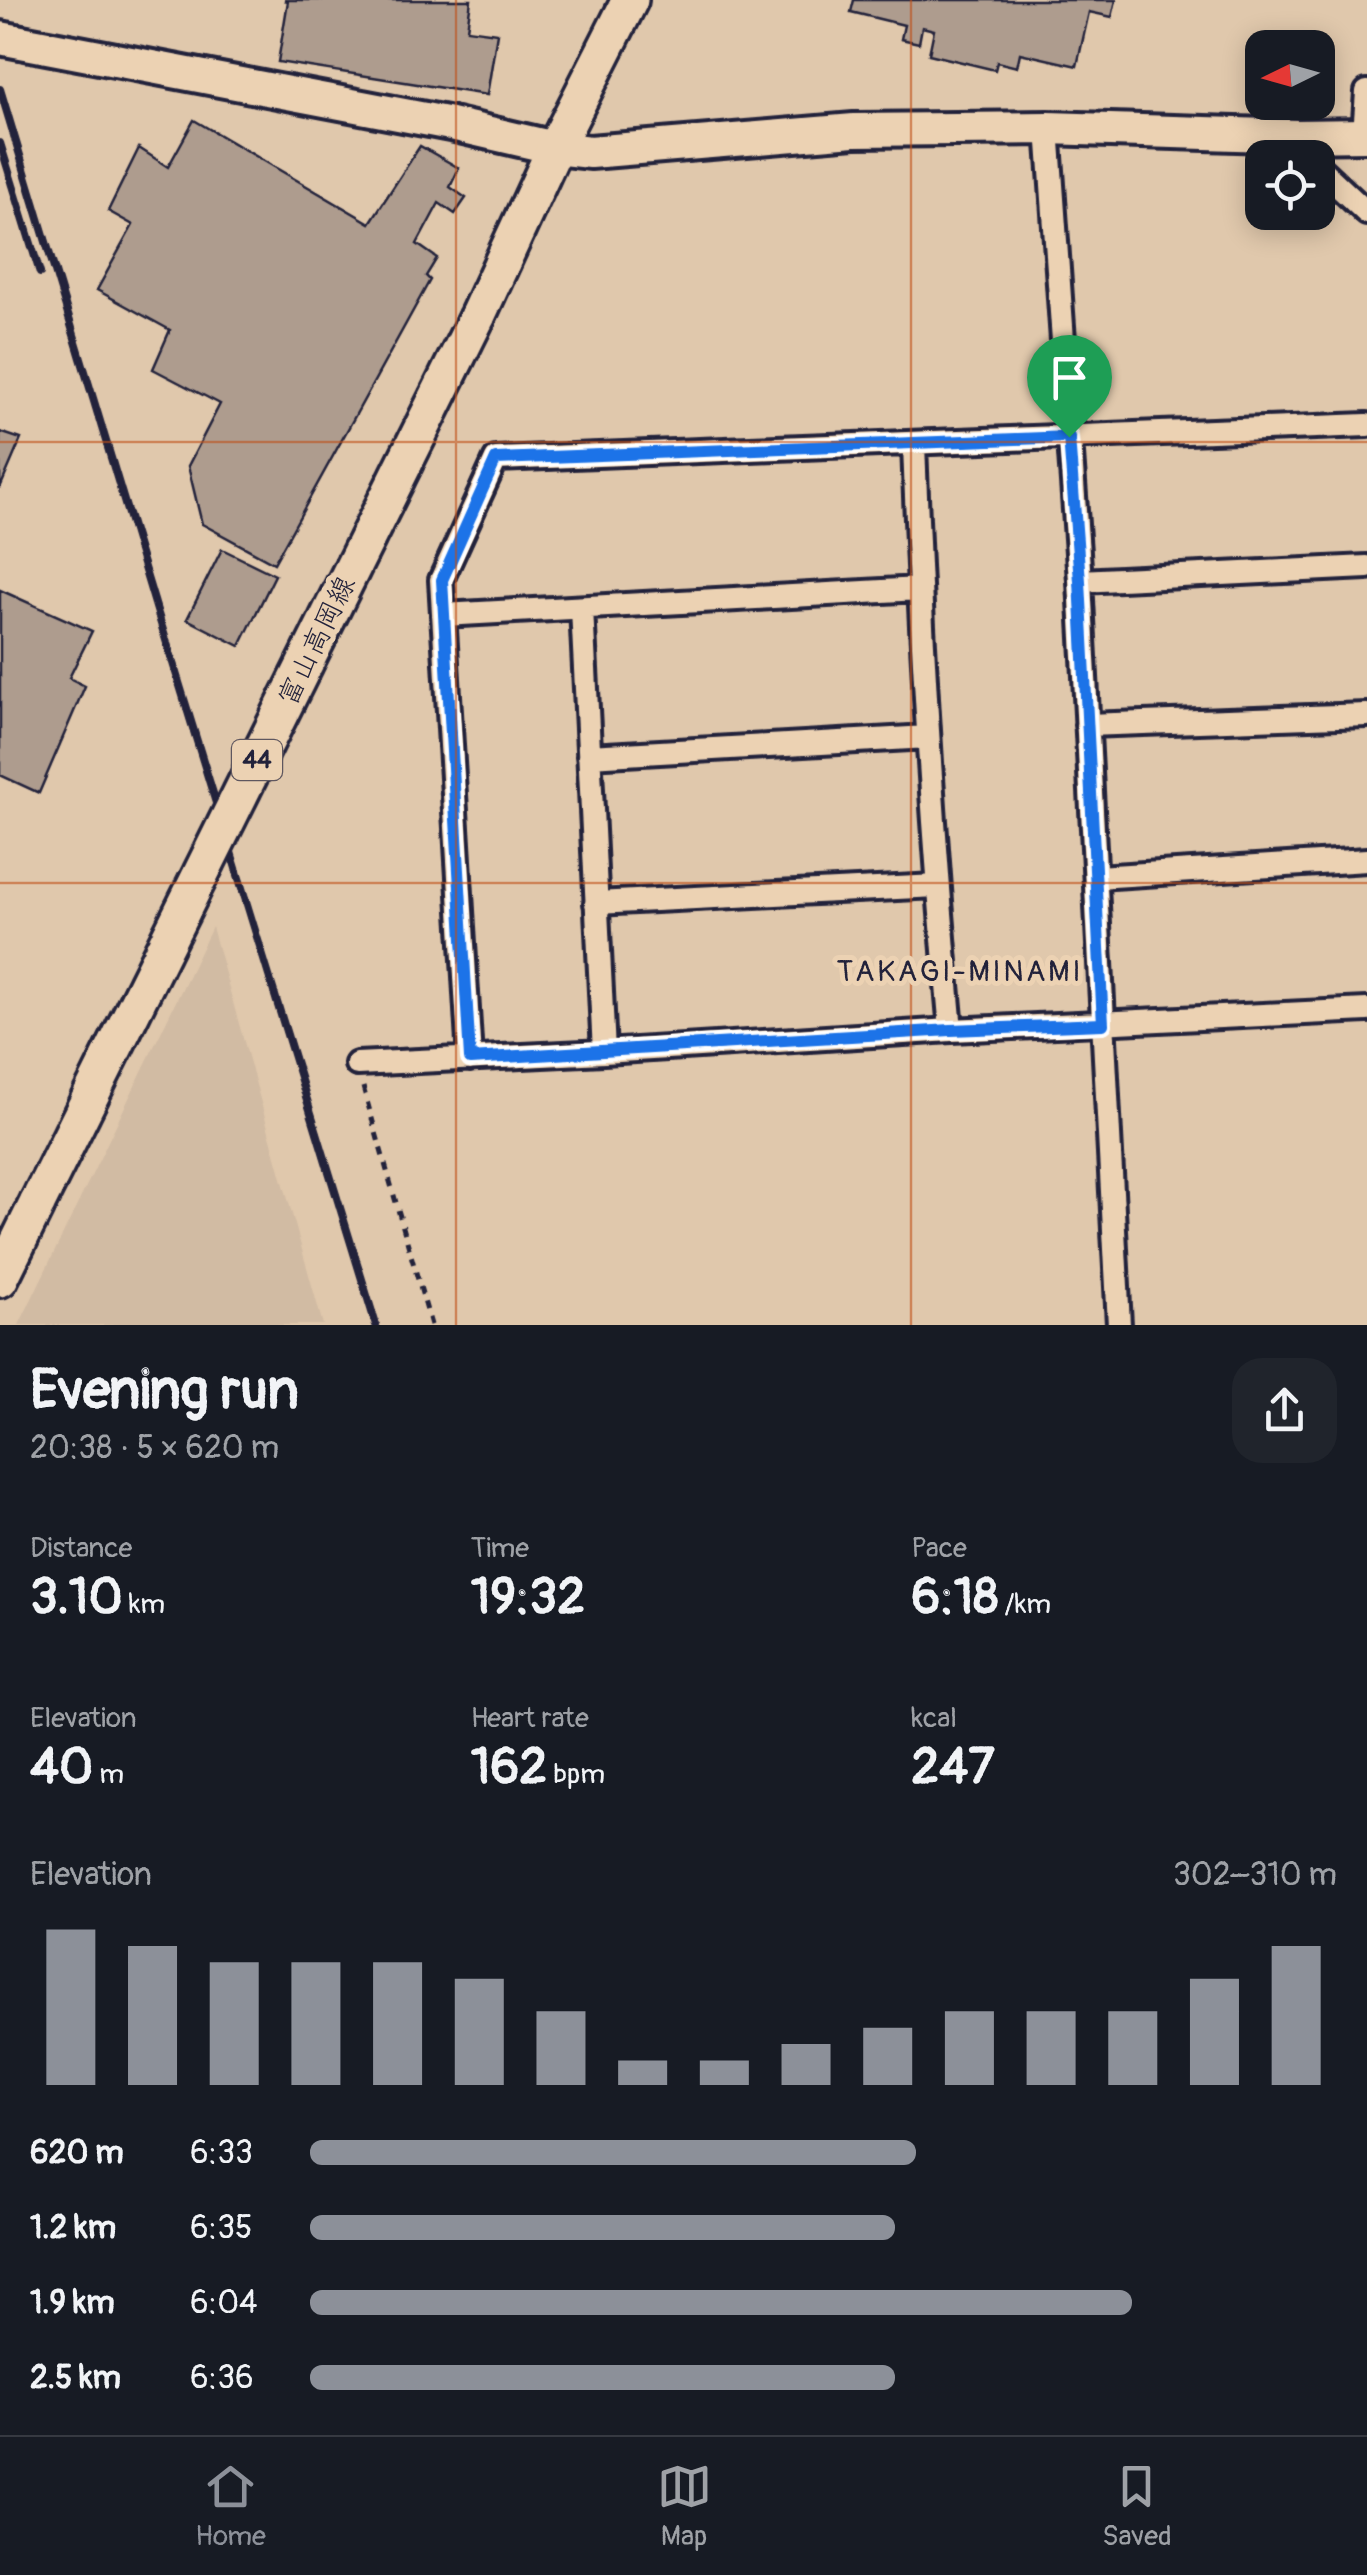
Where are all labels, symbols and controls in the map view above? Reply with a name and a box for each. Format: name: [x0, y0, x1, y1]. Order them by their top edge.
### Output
north arrow: [1245, 30, 1335, 120]
map controls: [1245, 30, 1335, 230]
button: locate: [1245, 140, 1335, 230]
pin: [1027, 335, 1112, 438]
icon: arrive: [1042, 350, 1097, 405]
street label: 富山高岡線: [271, 570, 363, 712]
road number: 44: [232, 740, 282, 780]
district label: TAKAGI-MINAMI: [837, 953, 1083, 990]
text: Evening run: [30, 1356, 299, 1425]
button: share: [1232, 1358, 1337, 1463]
text: 20:38 · 5 × 620 m: [30, 1428, 279, 1468]
text: Distance: [30, 1531, 132, 1566]
text: Time: [471, 1531, 529, 1566]
text: Pace: [911, 1531, 967, 1566]
text: 3.10: [30, 1566, 123, 1629]
text: 19:32: [471, 1566, 585, 1629]
text: 6:18: [911, 1566, 999, 1629]
text: km: [123, 1587, 165, 1622]
text: /km: [999, 1587, 1051, 1622]
text: Elevation: [30, 1701, 137, 1736]
text: Heart rate: [471, 1701, 589, 1736]
text: kcal: [911, 1701, 957, 1736]
text: 40: [30, 1736, 93, 1799]
text: 162: [471, 1736, 547, 1799]
text: 247: [911, 1736, 995, 1799]
text: m: [93, 1757, 124, 1792]
text: bpm: [547, 1757, 605, 1792]
text: Elevation: [30, 1855, 152, 1895]
text: 302–310 m: [1173, 1855, 1337, 1895]
text: 620 m: [30, 2133, 124, 2173]
text: 6:33: [190, 2133, 253, 2173]
text: 1.2 km: [30, 2208, 116, 2248]
text: 6:35: [190, 2208, 252, 2248]
text: 1.9 km: [30, 2283, 115, 2323]
text: 6:04: [190, 2283, 258, 2323]
text: 2.5 km: [30, 2358, 121, 2398]
text: 6:36: [190, 2358, 254, 2398]
tab: Home: [195, 2459, 266, 2554]
tab: Map: [657, 2459, 712, 2554]
tab: Saved: [1102, 2459, 1172, 2554]

